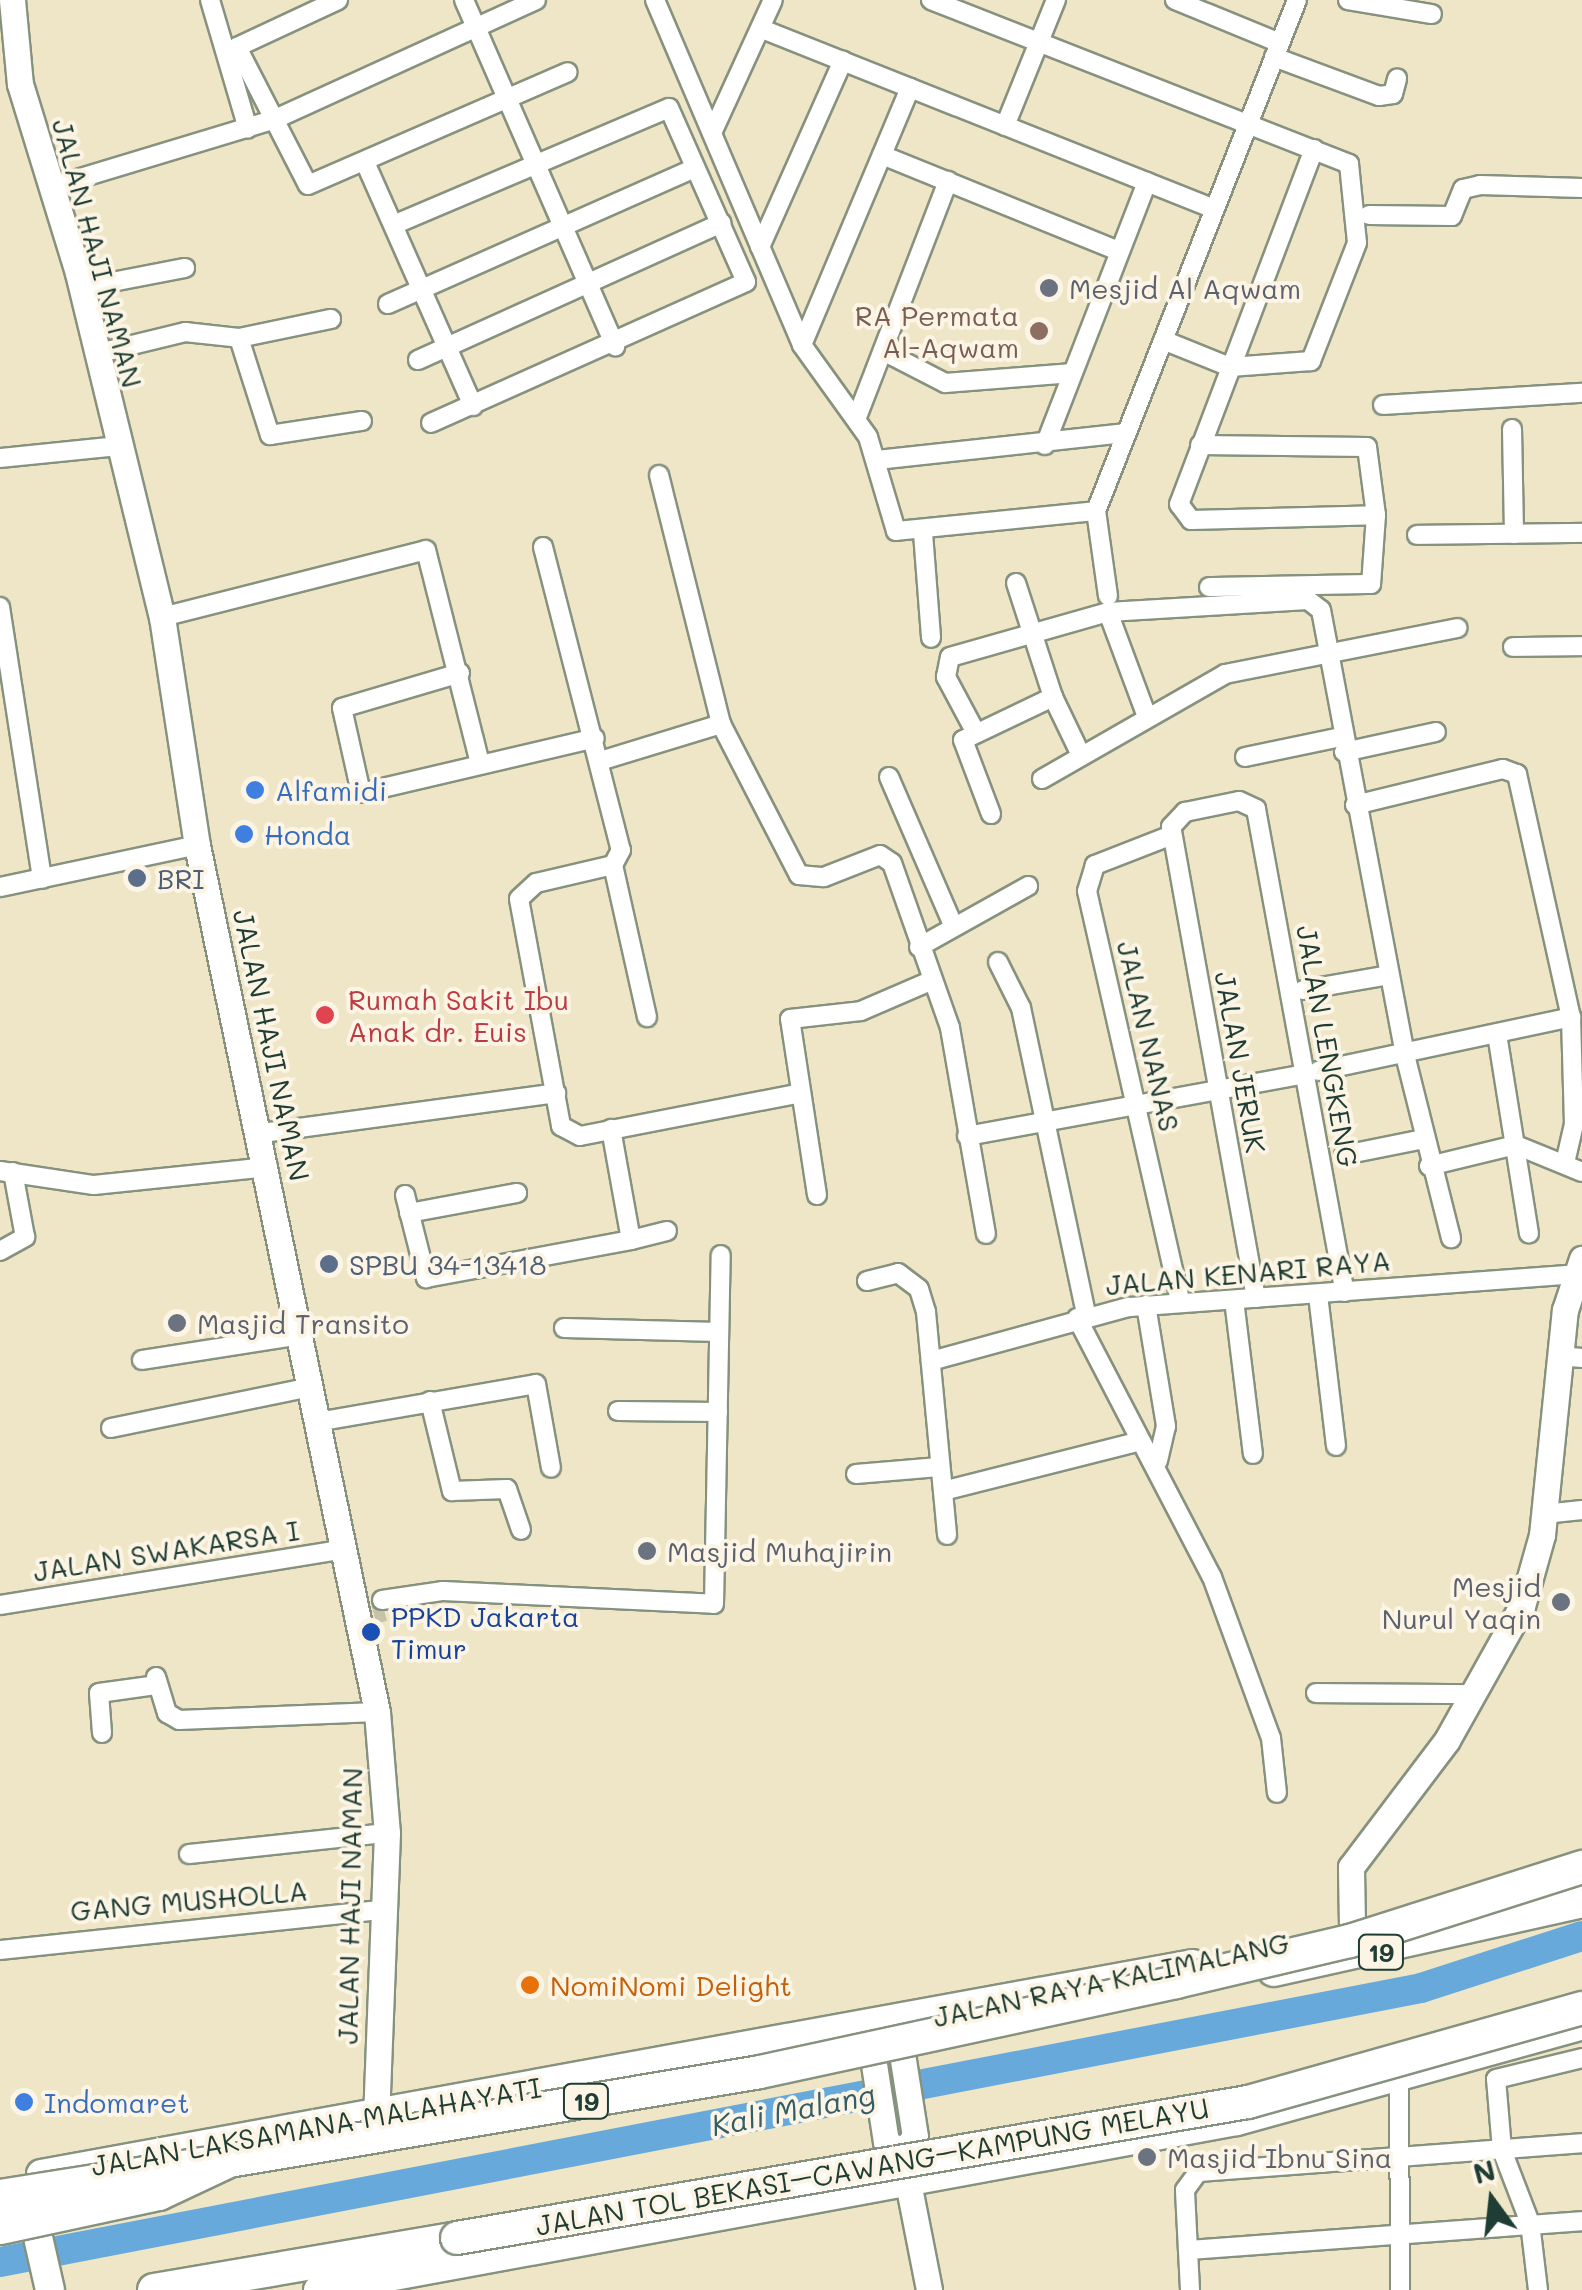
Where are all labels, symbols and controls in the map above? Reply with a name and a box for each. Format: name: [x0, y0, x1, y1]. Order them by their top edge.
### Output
street label: JALAN HAJI NAMAN: [46, 115, 150, 391]
place label: Mesjid Al Aqwam: [1069, 271, 1301, 305]
marker: Mesjid Al Aqwam: [1038, 277, 1060, 299]
place label: RA Permata Al-Aqwam: [855, 298, 1019, 364]
marker: RA Permata Al-Aqwam: [1028, 320, 1050, 342]
place label: Alfamidi: [275, 773, 387, 807]
marker: Alfamidi: [244, 779, 266, 801]
place label: Honda: [264, 817, 351, 851]
marker: Honda: [233, 823, 255, 845]
place label: BRI: [157, 861, 205, 895]
marker: BRI: [126, 867, 148, 889]
street label: JALAN HAJI NAMAN: [227, 906, 317, 1184]
street label: JALAN LENGKENG: [1290, 922, 1366, 1170]
street label: JALAN NANAS: [1111, 938, 1187, 1134]
street label: JALAN JERUK: [1209, 969, 1273, 1155]
place label: Rumah Sakit Ibu Anak dr. Euis: [348, 982, 569, 1048]
marker: Rumah Sakit Ibu Anak dr. Euis: [312, 1002, 338, 1028]
street label: JALAN KENARI RAYA: [1104, 1243, 1392, 1301]
place label: SPBU 34-13418: [349, 1247, 546, 1281]
marker: SPBU 34-13418: [318, 1253, 340, 1275]
place label: Masjid Transito: [197, 1306, 409, 1340]
marker: Masjid Transito: [166, 1312, 188, 1334]
street label: JALAN SWAKARSA I: [31, 1512, 301, 1588]
place label: Masjid Muhajirin: [667, 1534, 892, 1568]
marker: Masjid Muhajirin: [636, 1540, 658, 1562]
place label: Mesjid Nurul Yaqin: [1382, 1569, 1541, 1635]
marker: Mesjid Nurul Yaqin: [1550, 1591, 1572, 1613]
place label: PPKD Jakarta Timur: [391, 1599, 579, 1665]
marker: PPKD Jakarta Timur: [360, 1621, 382, 1643]
street label: JALAN HAJI NAMAN: [330, 1767, 368, 2045]
street label: GANG MUSHOLLA: [69, 1873, 309, 1927]
street label: JALAN RAYA KALIMALANG: [930, 1925, 1292, 2033]
road number: 19: [1356, 1932, 1406, 1972]
place label: NomiNomi Delight: [550, 1968, 792, 2002]
marker: NomiNomi Delight: [519, 1974, 541, 1996]
street label: JALAN LAKSAMANA MALAHAYATI: [88, 2070, 544, 2182]
water label: Kali Malang: [708, 2075, 878, 2143]
road number: 19: [561, 2081, 611, 2121]
place label: Indomaret: [44, 2085, 190, 2119]
street label: JALAN TOL BEKASI–CAWANG–KAMPUNG MELAYU: [533, 2090, 1211, 2242]
marker: Indomaret: [13, 2091, 35, 2113]
place label: Masjid Ibnu Sina: [1167, 2140, 1392, 2174]
marker: Masjid Ibnu Sina: [1136, 2146, 1158, 2168]
north arrow: [1442, 2150, 1542, 2250]
text: N: [1469, 2151, 1499, 2191]

